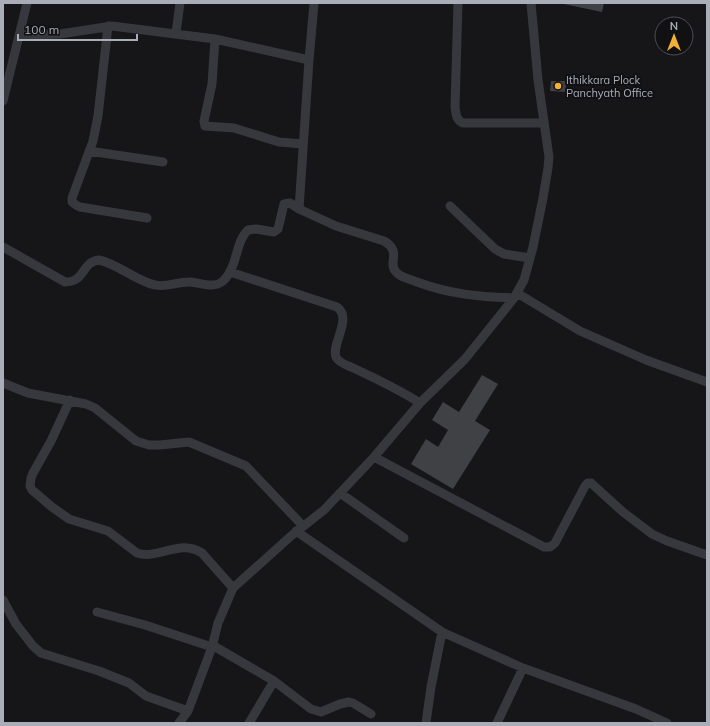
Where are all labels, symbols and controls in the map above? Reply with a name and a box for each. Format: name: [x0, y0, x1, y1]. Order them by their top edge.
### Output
scale bar: [18, 16, 137, 42]
north arrow: [654, 16, 694, 56]
text: N: [670, 19, 678, 33]
text: 100 m: [24, 22, 59, 37]
place label: Ithikkara Plock Panchyath Office: [566, 73, 653, 100]
marker: Ithikkara Plock Panchyath Office: [553, 81, 563, 91]

